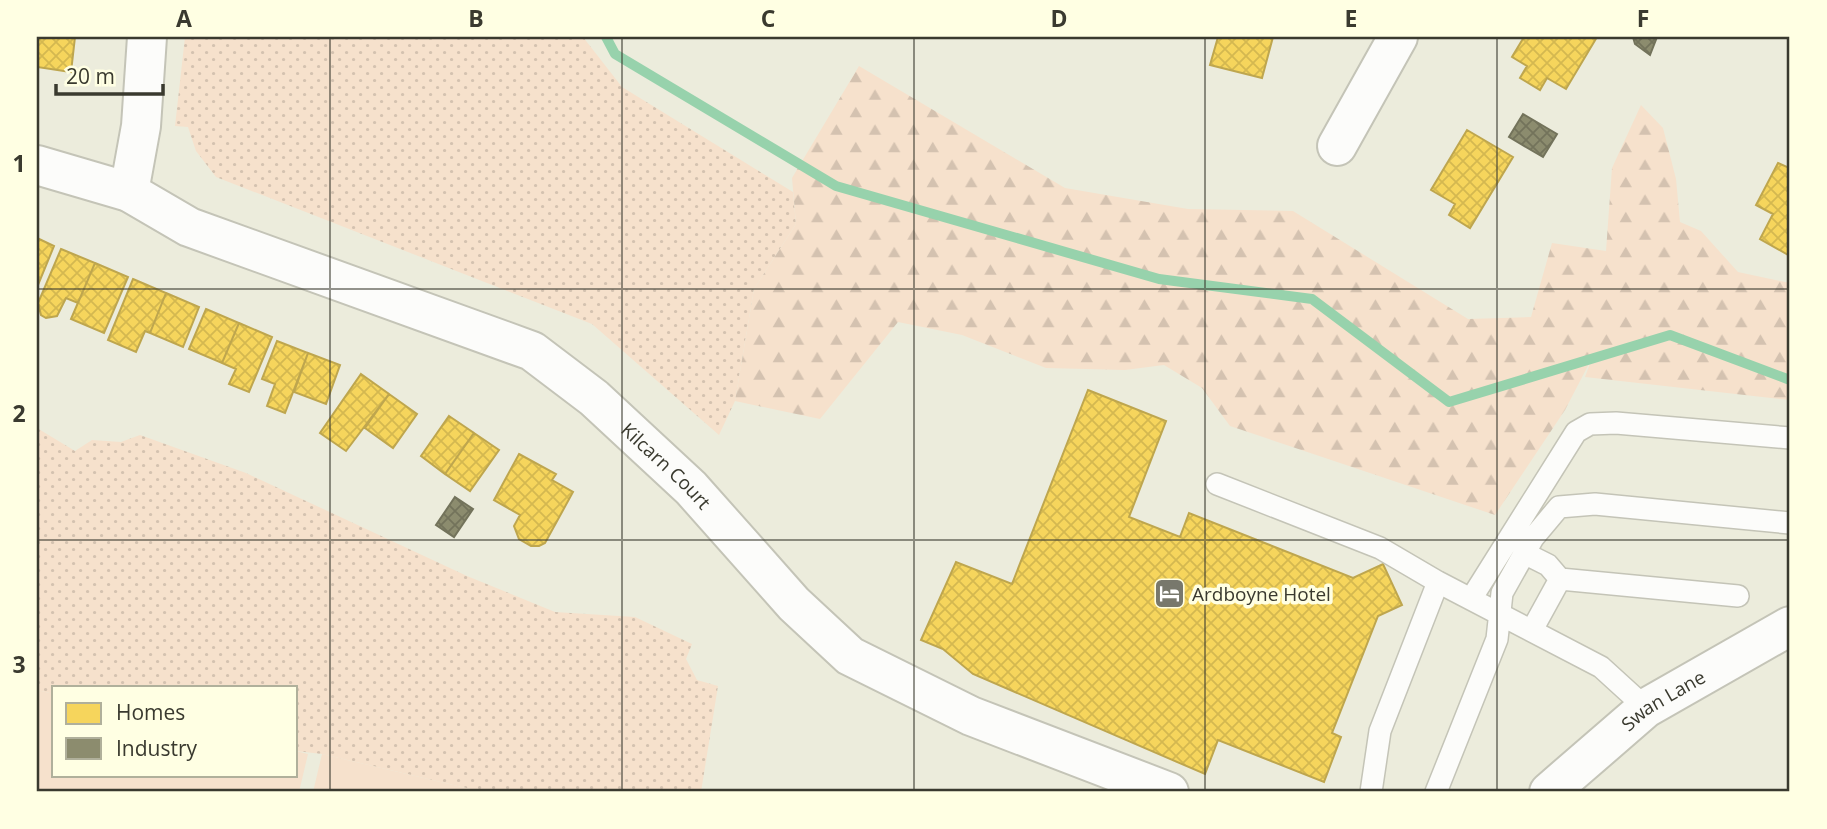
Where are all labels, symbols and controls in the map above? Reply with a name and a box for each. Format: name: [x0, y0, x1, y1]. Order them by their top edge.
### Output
text: A: [176, 2, 192, 34]
text: B: [468, 2, 484, 34]
text: C: [761, 2, 775, 34]
text: D: [1050, 2, 1068, 34]
text: E: [1345, 2, 1357, 34]
text: F: [1637, 2, 1649, 34]
scale bar: [56, 52, 163, 96]
text: 20 m: [66, 62, 115, 90]
text: 1: [12, 147, 26, 179]
text: 2: [12, 397, 26, 429]
street label: Kilcarn Court: [616, 417, 717, 515]
hotel icon: Ardboyne Hotel: [1152, 577, 1186, 611]
place label: Ardboyne Hotel: [1192, 581, 1331, 607]
text: 3: [12, 648, 26, 680]
street label: Swan Lane: [1616, 664, 1710, 737]
legend: [52, 686, 298, 776]
text: Homes: [116, 698, 185, 726]
text: Industry: [116, 734, 198, 762]

